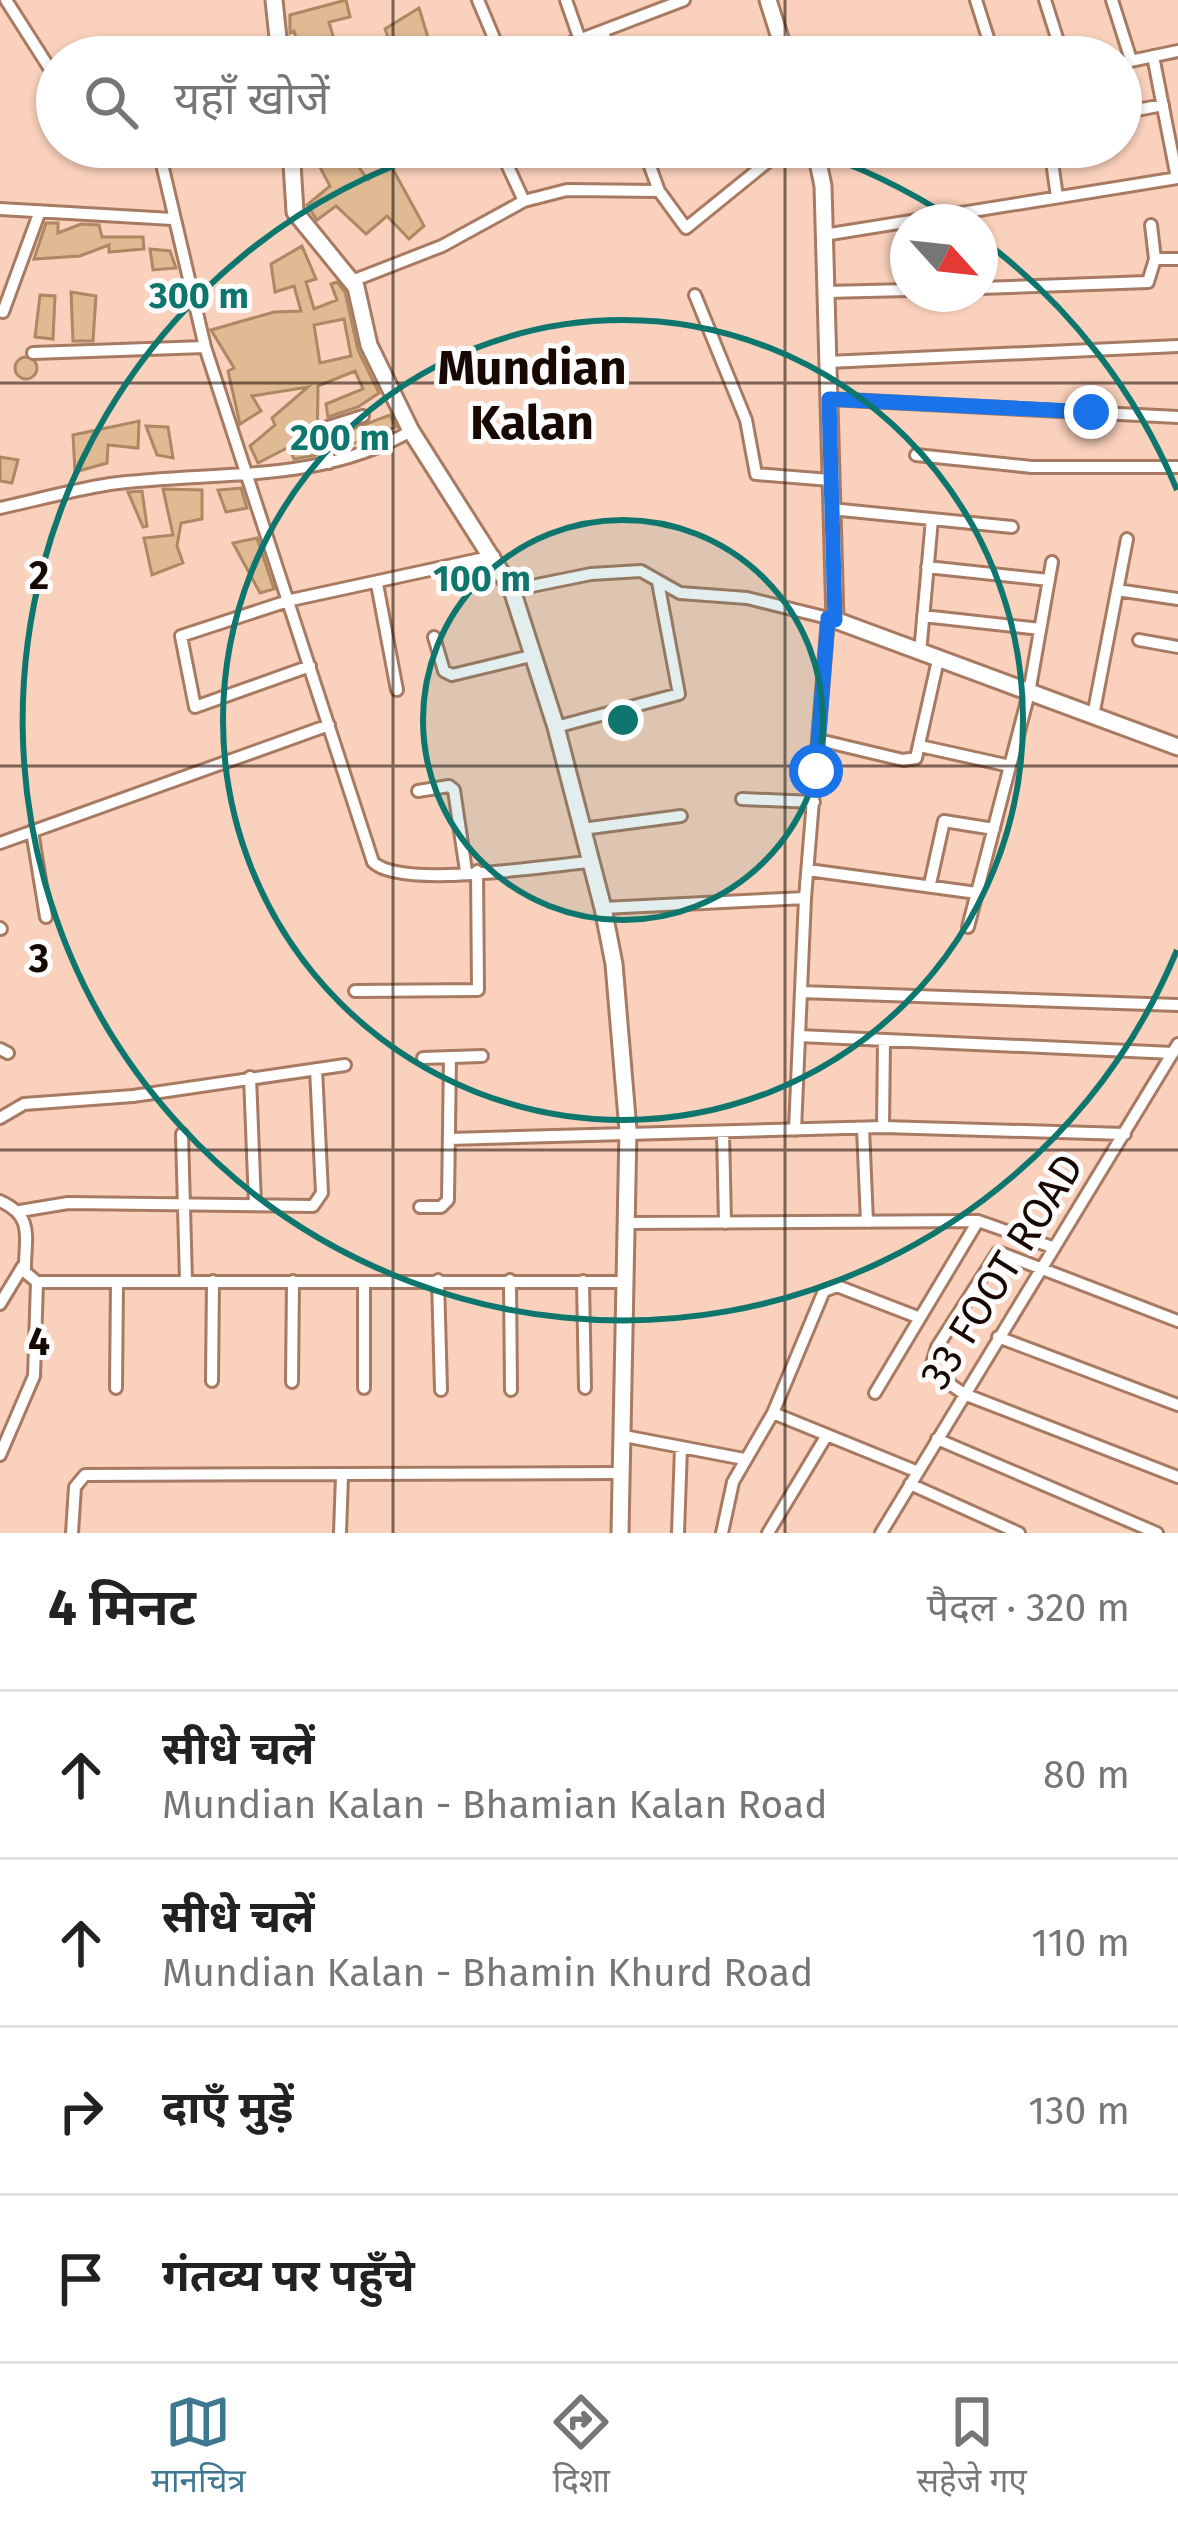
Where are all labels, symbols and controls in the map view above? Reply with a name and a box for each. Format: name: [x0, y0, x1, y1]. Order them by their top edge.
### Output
search box: [36, 36, 1142, 168]
icon: search: [78, 69, 144, 135]
text: यहाँ खोजें: [174, 72, 329, 126]
north arrow: [890, 204, 998, 312]
text: 300 m: [148, 274, 249, 318]
district label: Mundian Kalan: [437, 339, 627, 452]
route end: [1064, 385, 1118, 439]
text: 200 m: [290, 416, 390, 460]
text: 2: [29, 553, 49, 599]
text: 100 m: [433, 557, 531, 601]
centre of rings: [602, 699, 644, 741]
route start: [789, 744, 843, 798]
text: 3: [28, 936, 49, 982]
street label: 33 FOOT ROAD: [910, 1145, 1094, 1398]
text: 4: [28, 1319, 50, 1365]
text: 4 मिनट: [48, 1577, 196, 1639]
text: पैदल · 320 m: [927, 1585, 1130, 1631]
text: सीधे चलें: [162, 1722, 315, 1776]
icon: ahead: [48, 1742, 114, 1808]
text: 80 m: [1043, 1752, 1130, 1798]
text: Mundian Kalan - Bhamian Kalan Road: [162, 1782, 828, 1828]
text: सीधे चलें: [162, 1890, 315, 1944]
icon: ahead: [48, 1910, 114, 1976]
text: 110 m: [1031, 1920, 1130, 1966]
text: Mundian Kalan - Bhamin Khurd Road: [162, 1950, 813, 1996]
icon: right: [48, 2078, 114, 2144]
text: दाएँ मुड़ें: [162, 2081, 294, 2135]
text: 130 m: [1028, 2088, 1130, 2134]
icon: arrive: [48, 2246, 114, 2312]
text: गंतव्य पर पहुँचे: [162, 2249, 415, 2303]
tab: मानचित्र: [151, 2389, 246, 2505]
tab: दिशा: [548, 2389, 614, 2505]
tab: सहेजे गए: [917, 2389, 1027, 2505]

